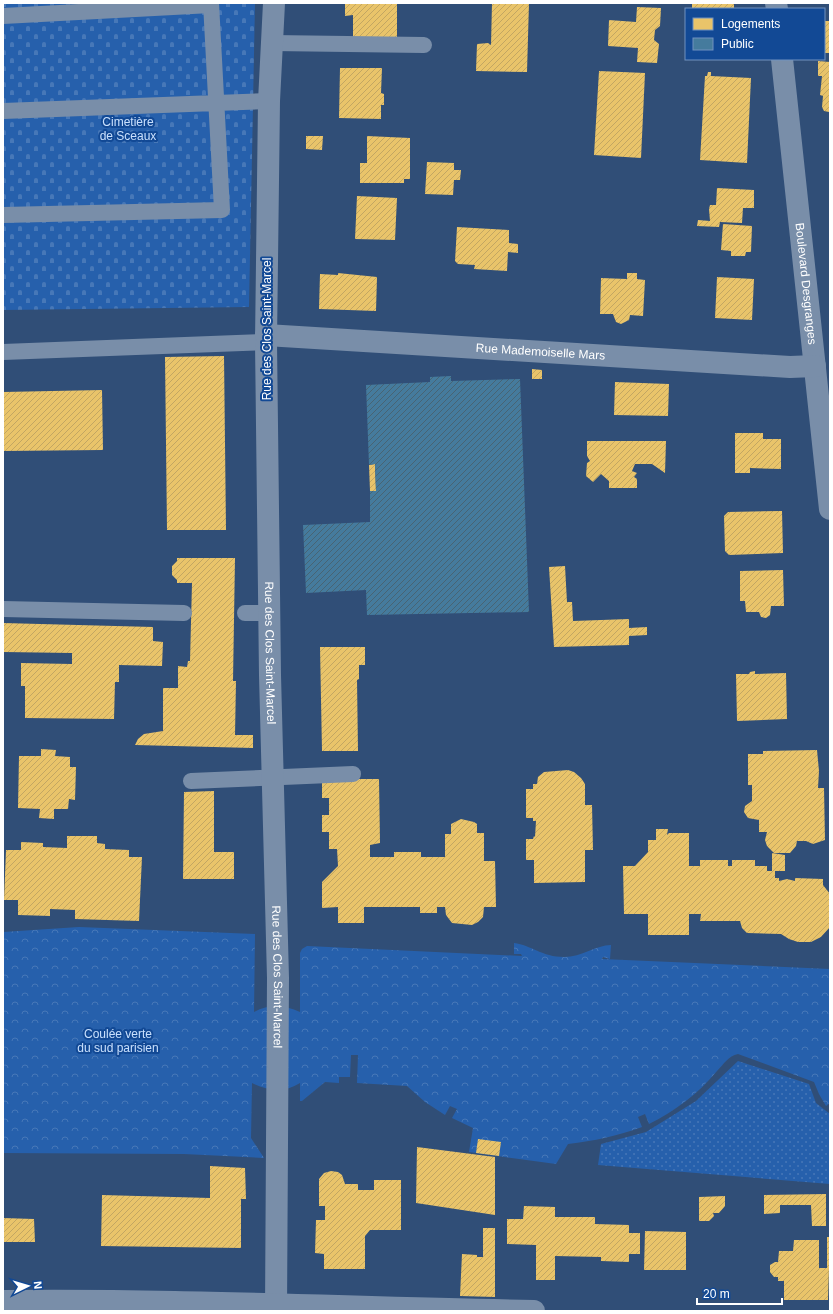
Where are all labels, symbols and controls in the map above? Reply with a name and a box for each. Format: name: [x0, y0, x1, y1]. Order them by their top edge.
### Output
legend: [685, 8, 825, 60]
text: Logements: [721, 17, 780, 31]
text: Public: [721, 37, 754, 51]
park label: Cimetière de Sceaux: [100, 115, 156, 143]
street label: Boulevard Desgranges: [793, 222, 819, 345]
street label: Rue des Clos Saint-Marcel: [260, 258, 274, 400]
street label: Rue Mademoiselle Mars: [475, 341, 606, 363]
street label: Rue des Clos Saint-Marcel: [262, 581, 278, 724]
street label: Rue des Clos Saint-Marcel: [269, 905, 285, 1048]
park label: Coulée verte du sud parisien: [77, 1027, 159, 1055]
north arrow: [8, 1266, 48, 1306]
scale bar: [697, 1280, 782, 1306]
text: N: [32, 1281, 44, 1290]
text: 20 m: [703, 1287, 730, 1301]

